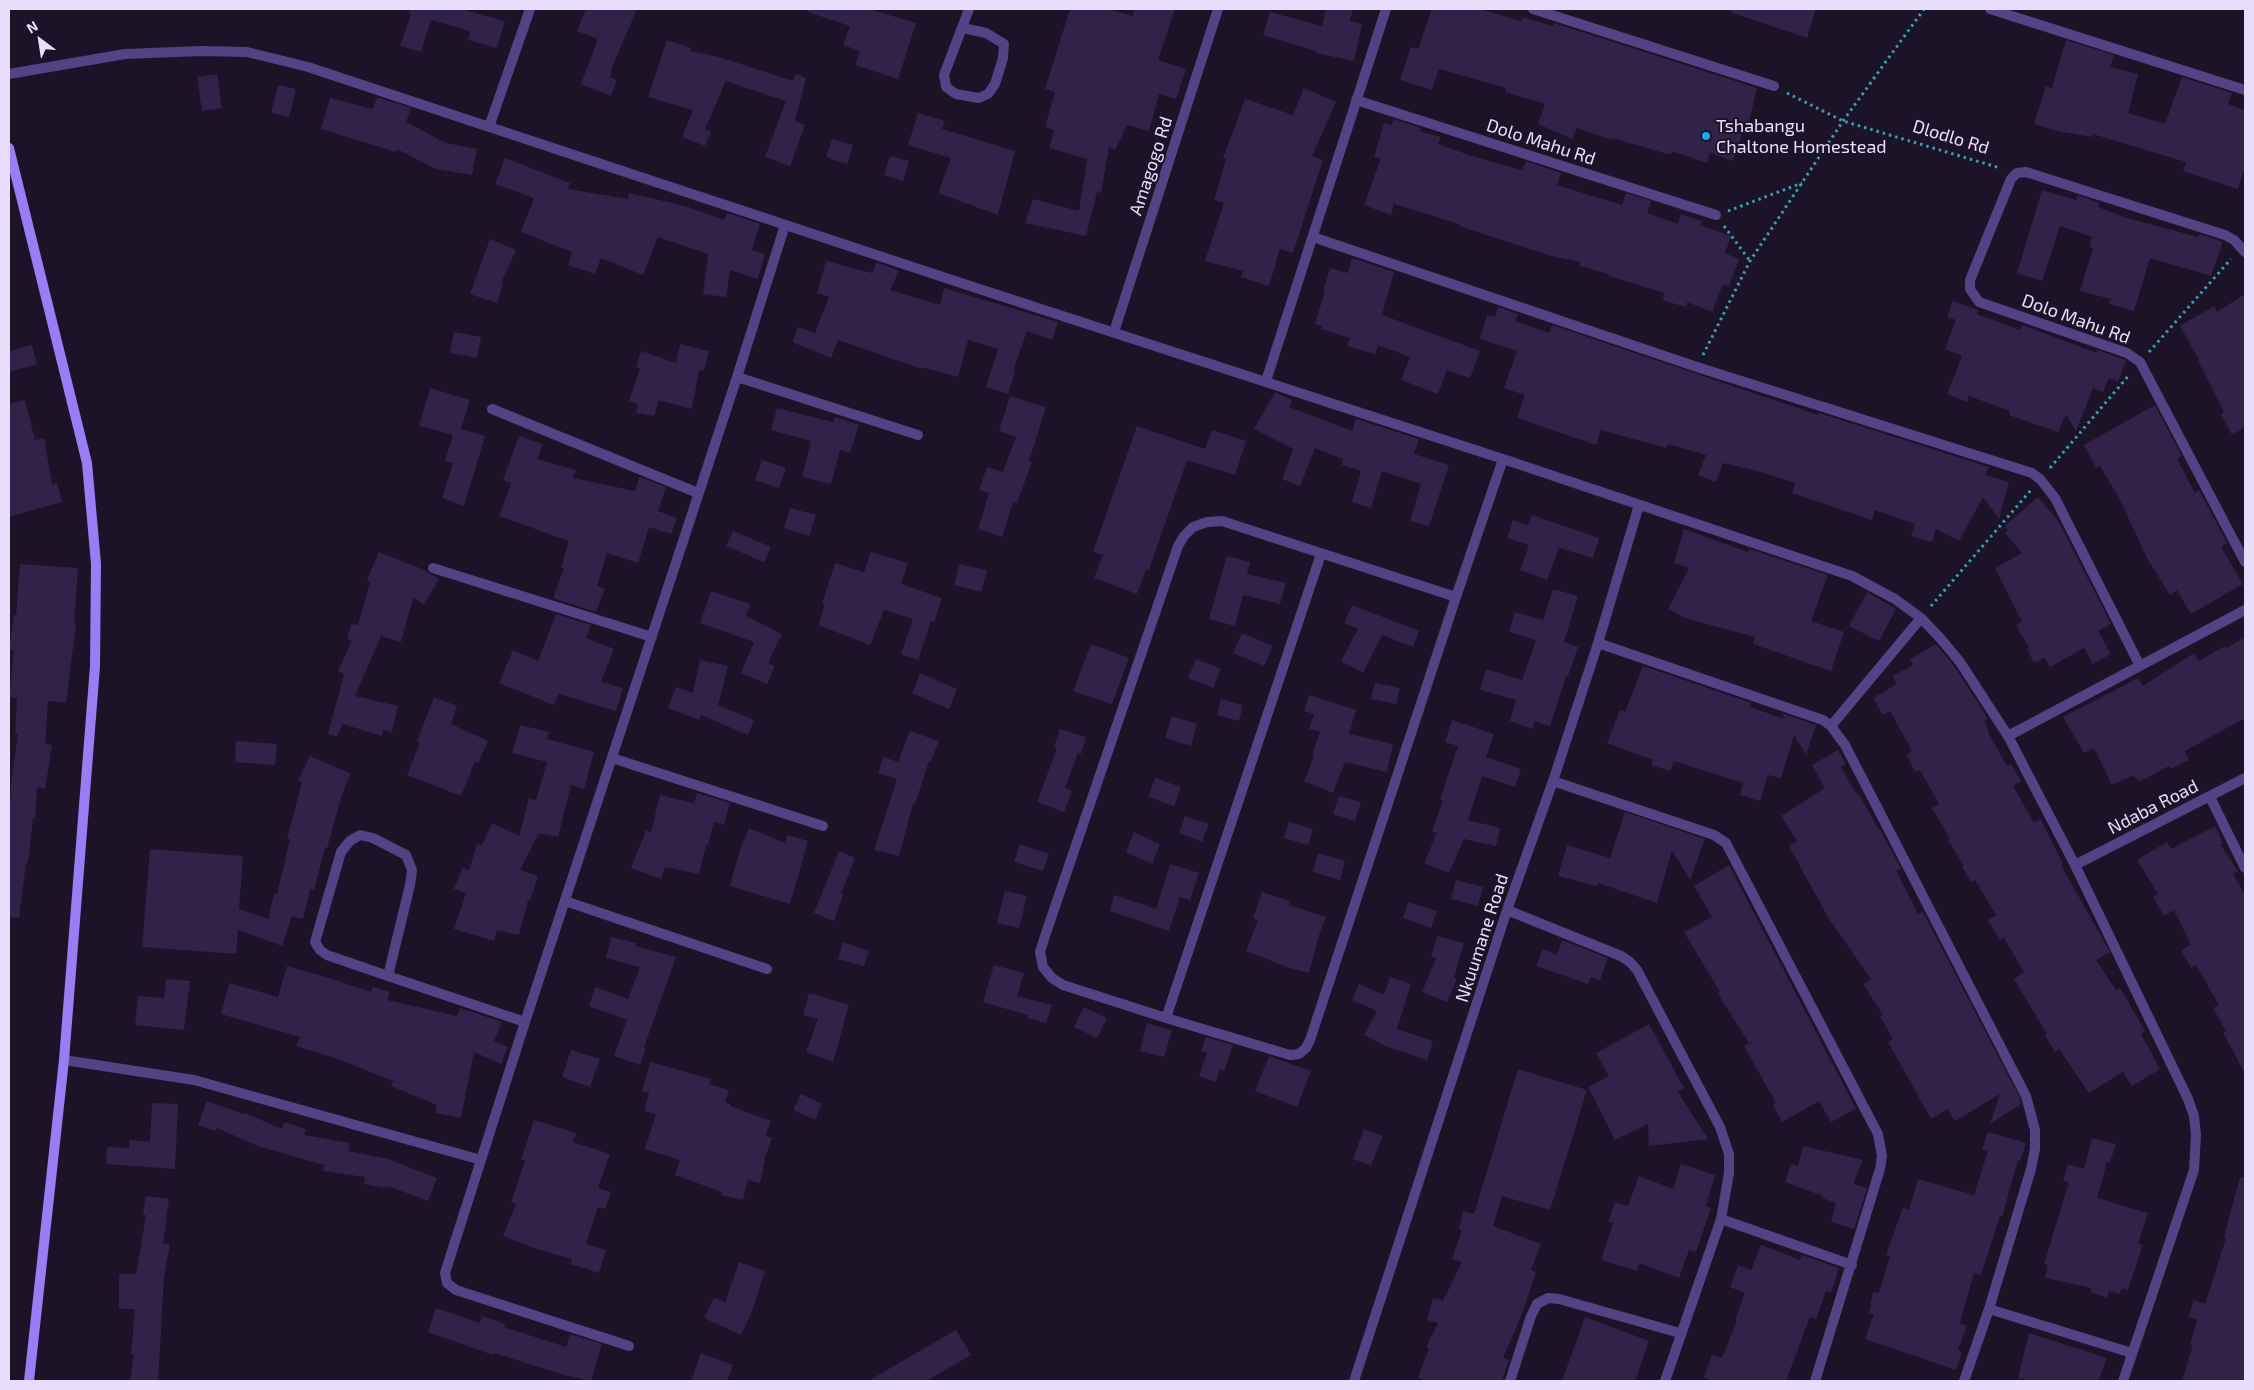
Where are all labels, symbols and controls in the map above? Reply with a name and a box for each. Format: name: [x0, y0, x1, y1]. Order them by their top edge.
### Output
north arrow: [15, 15, 65, 65]
text: N: [23, 17, 41, 37]
street label: Amagogo Rd: [1125, 114, 1177, 218]
street label: Dolo Mahu Rd: [1484, 114, 1598, 170]
place label: Tshabangu Chaltone Homestead: [1716, 115, 1887, 158]
street label: Dlodlo Rd: [1910, 115, 1992, 159]
marker: Tshabangu Chaltone Homestead: [1700, 130, 1712, 142]
street label: Dolo Mahu Rd: [2019, 289, 2133, 349]
street label: Ndaba Road: [2104, 775, 2202, 839]
street label: Nkuumane Road: [1451, 871, 1513, 1005]

